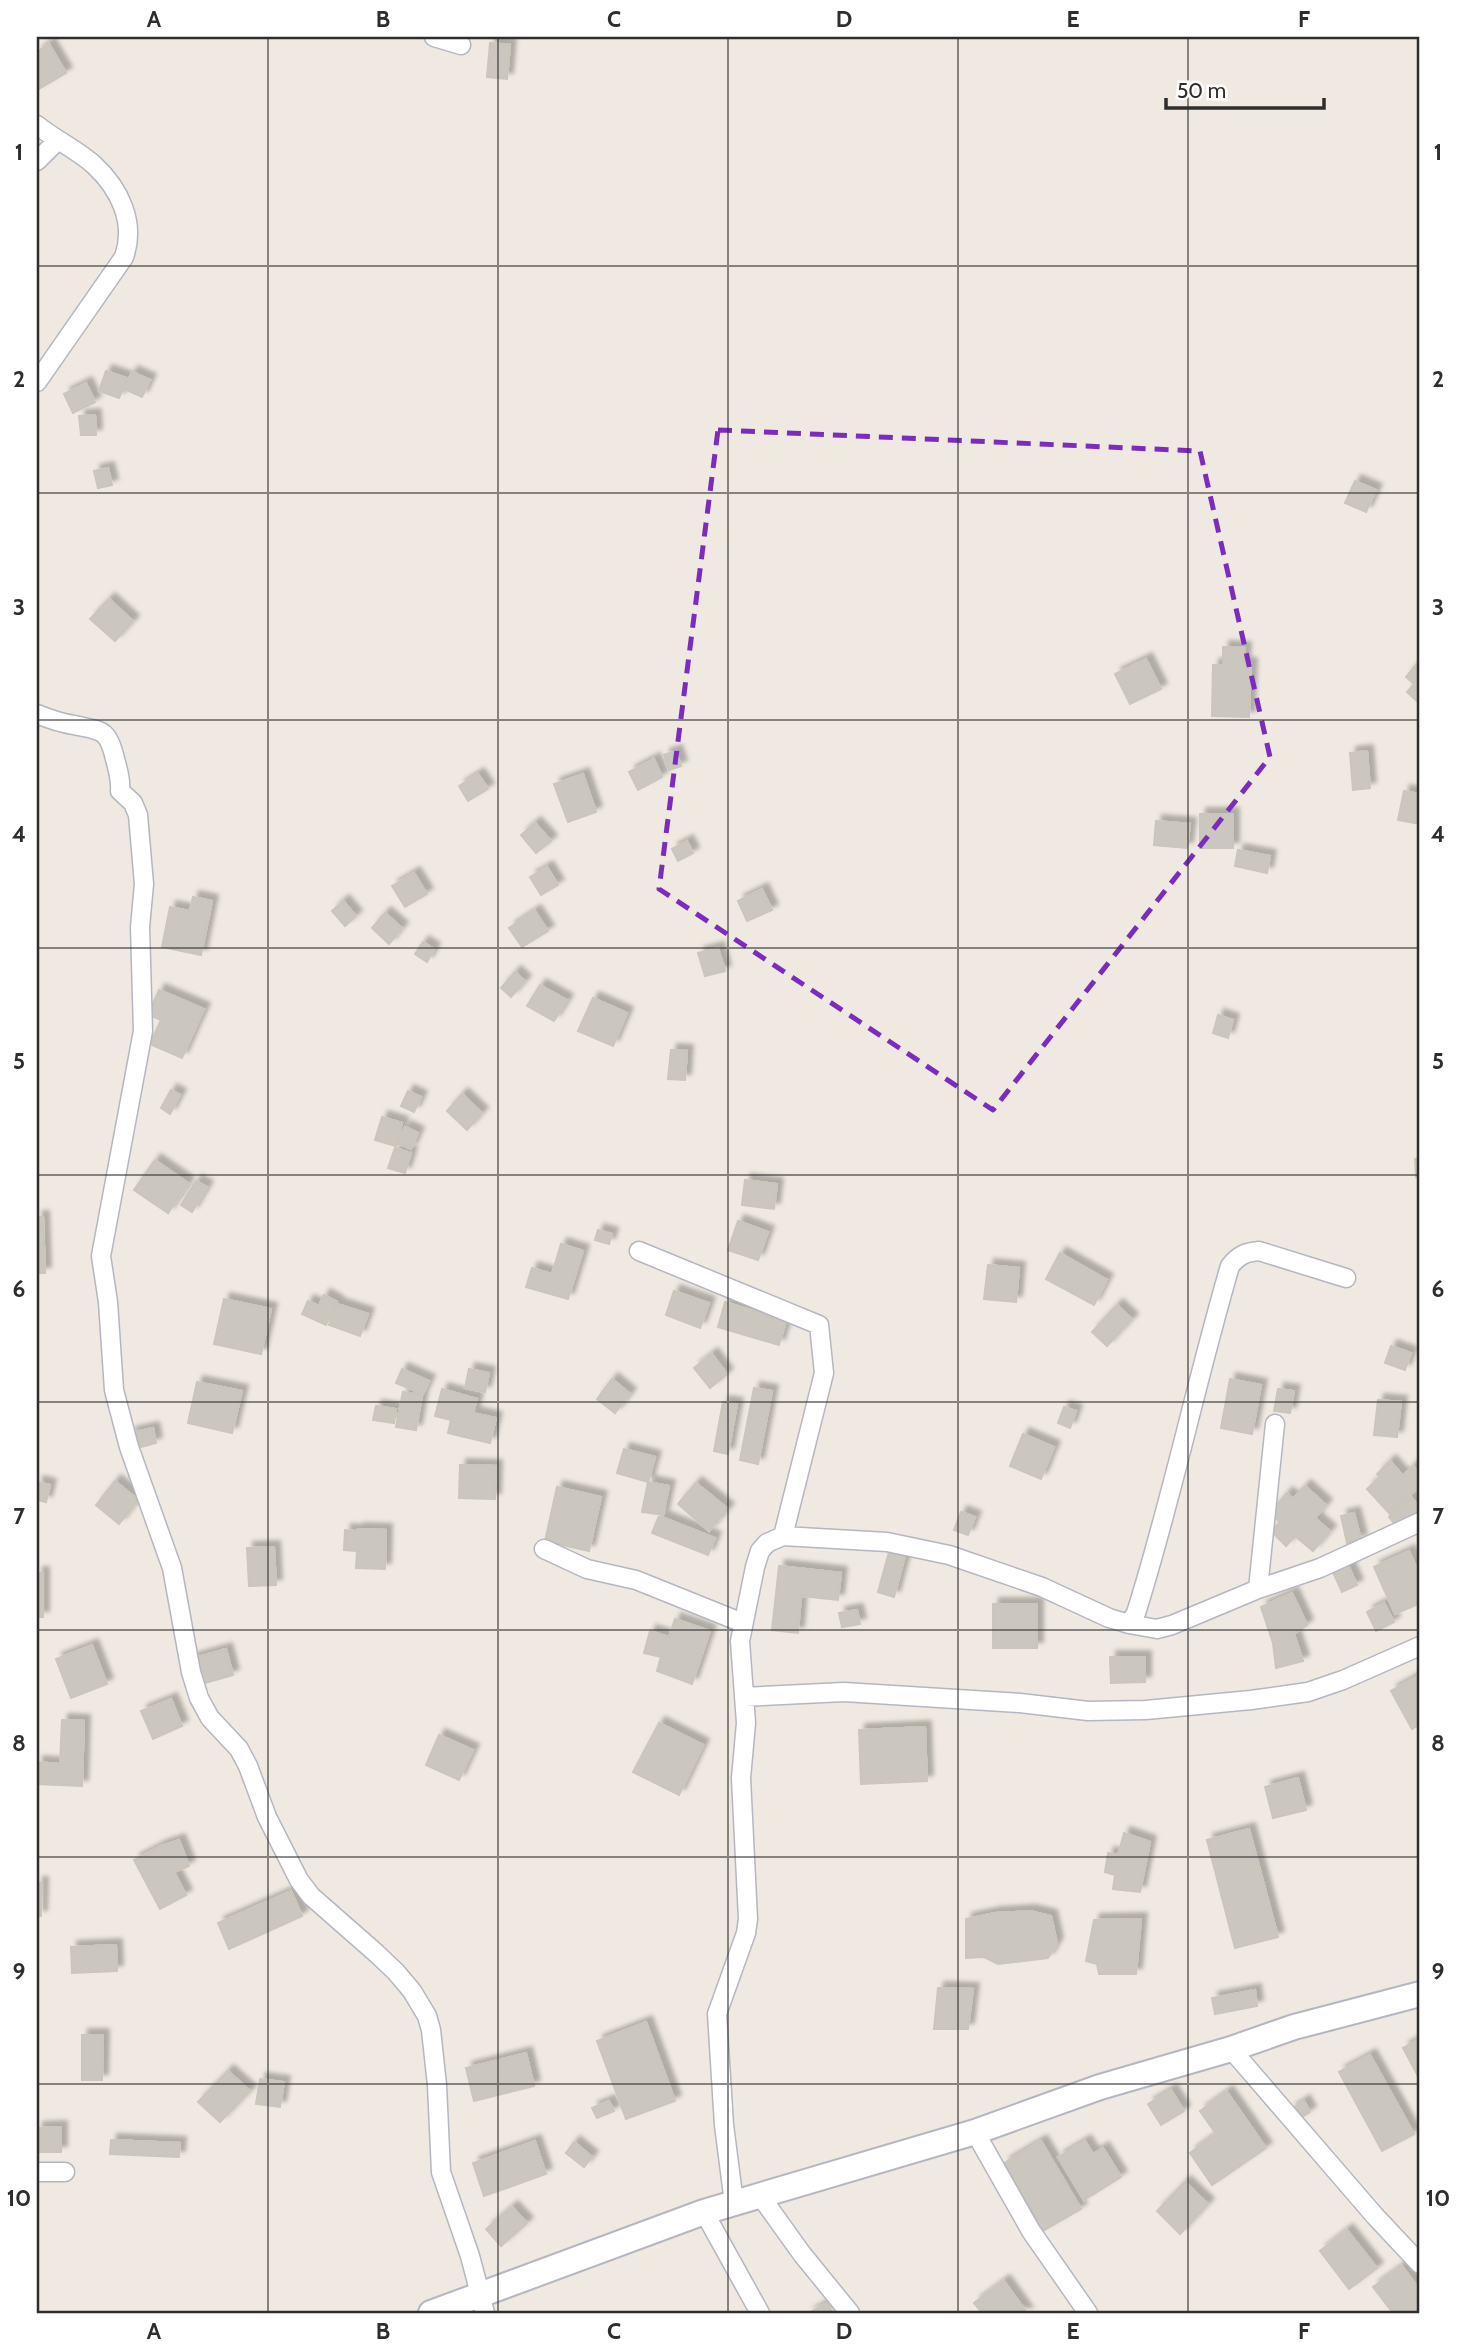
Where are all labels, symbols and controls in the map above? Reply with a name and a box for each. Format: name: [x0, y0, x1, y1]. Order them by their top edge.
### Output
text: A: [147, 5, 162, 33]
text: B: [376, 5, 390, 33]
text: C: [607, 5, 621, 33]
text: D: [836, 5, 852, 33]
text: E: [1066, 5, 1080, 33]
text: F: [1298, 5, 1310, 33]
scale bar: [1166, 66, 1324, 110]
text: 50 m: [1177, 78, 1226, 103]
text: 1: [15, 138, 23, 166]
text: 1: [1434, 138, 1442, 166]
text: 2: [13, 365, 25, 393]
text: 2: [1432, 365, 1444, 393]
text: 3: [13, 593, 25, 621]
text: 3: [1432, 593, 1444, 621]
text: 4: [12, 820, 26, 848]
text: 4: [1431, 820, 1445, 848]
text: 5: [13, 1047, 25, 1075]
text: 5: [1432, 1047, 1444, 1075]
text: 6: [13, 1275, 25, 1303]
text: 6: [1432, 1275, 1444, 1303]
text: 7: [13, 1502, 25, 1530]
text: 7: [1432, 1502, 1444, 1530]
text: 8: [12, 1729, 26, 1757]
text: 8: [1431, 1729, 1445, 1757]
text: 9: [13, 1957, 25, 1985]
text: 9: [1432, 1957, 1444, 1985]
text: 10: [7, 2184, 31, 2212]
text: 10: [1426, 2184, 1450, 2212]
text: A: [147, 2317, 162, 2345]
text: B: [376, 2317, 390, 2345]
text: C: [607, 2317, 621, 2345]
text: D: [836, 2317, 852, 2345]
text: E: [1066, 2317, 1080, 2345]
text: F: [1298, 2317, 1310, 2345]

